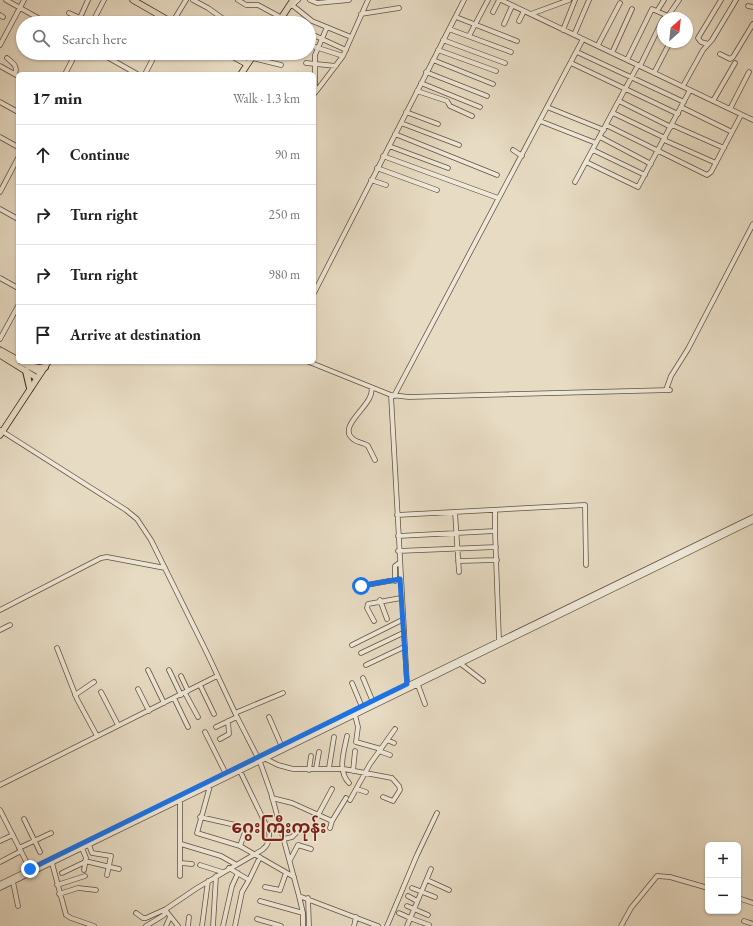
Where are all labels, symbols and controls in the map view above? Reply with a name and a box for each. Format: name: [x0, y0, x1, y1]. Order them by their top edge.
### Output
north arrow: [657, 12, 693, 48]
search box: [16, 16, 316, 60]
icon: search: [30, 27, 52, 49]
text: Search here: [62, 29, 127, 48]
text: 17 min: [32, 87, 82, 109]
text: Walk · 1.3 km: [233, 90, 300, 107]
icon: ahead: [32, 144, 54, 166]
text: Continue: [70, 145, 130, 164]
text: 90 m: [275, 146, 300, 163]
icon: right: [32, 204, 54, 226]
text: Turn right: [70, 205, 138, 224]
text: 250 m: [269, 206, 300, 223]
icon: right: [32, 264, 54, 286]
text: Turn right: [70, 265, 138, 284]
text: 980 m: [269, 266, 300, 283]
icon: arrive: [32, 324, 54, 346]
text: Arrive at destination: [70, 325, 201, 344]
route start: [352, 577, 370, 595]
district label: ဂွေးကြီးကုန်း: [232, 815, 326, 841]
map controls: [705, 842, 741, 914]
button: +: [705, 842, 741, 878]
route end: [21, 860, 39, 878]
button: −: [705, 878, 741, 914]

